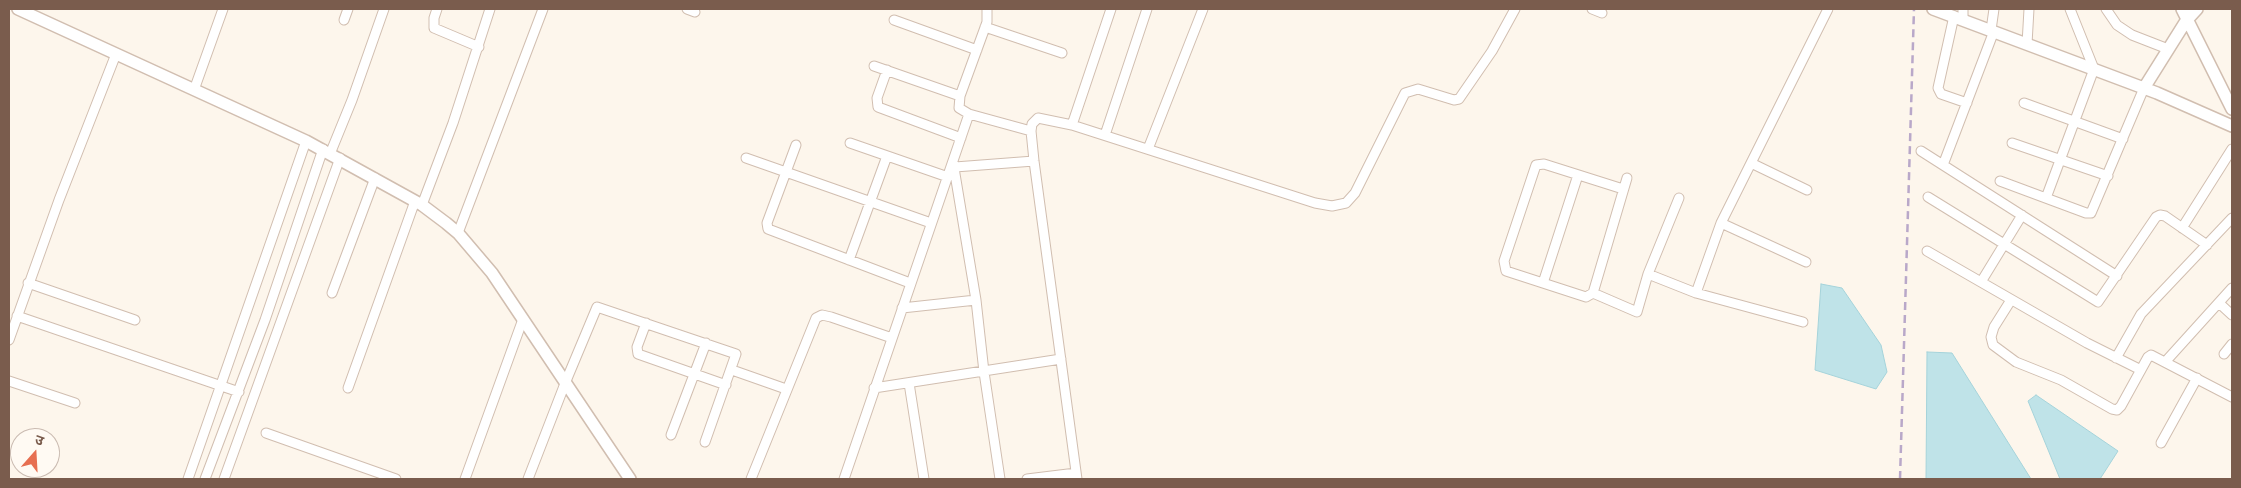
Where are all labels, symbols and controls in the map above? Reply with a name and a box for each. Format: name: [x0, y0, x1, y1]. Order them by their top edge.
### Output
north arrow: [10, 428, 60, 478]
text: उ: [33, 430, 46, 450]

